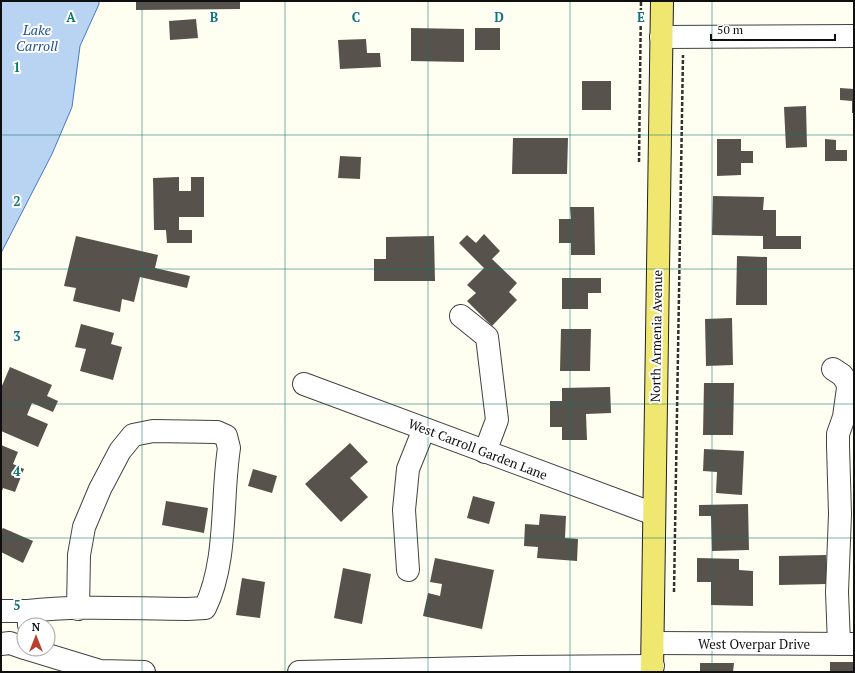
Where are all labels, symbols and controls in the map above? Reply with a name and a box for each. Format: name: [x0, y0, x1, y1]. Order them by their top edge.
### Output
text: A: [66, 8, 76, 26]
text: B: [210, 8, 218, 26]
text: C: [352, 8, 360, 26]
text: D: [494, 8, 504, 26]
text: E: [637, 8, 645, 26]
scale bar: [711, 16, 835, 42]
water label: Lake Carroll: [16, 20, 58, 55]
text: 50 m: [717, 22, 744, 37]
text: 1: [13, 58, 21, 76]
text: 2: [13, 192, 21, 210]
street label: North Armenia Avenue: [646, 270, 666, 402]
text: 3: [13, 327, 21, 345]
street label: West Carroll Garden Lane: [406, 414, 550, 484]
text: 4: [13, 462, 21, 480]
text: 5: [13, 596, 21, 614]
north arrow: [16, 617, 56, 657]
text: N: [32, 620, 41, 634]
street label: West Overpar Drive: [698, 635, 810, 653]

